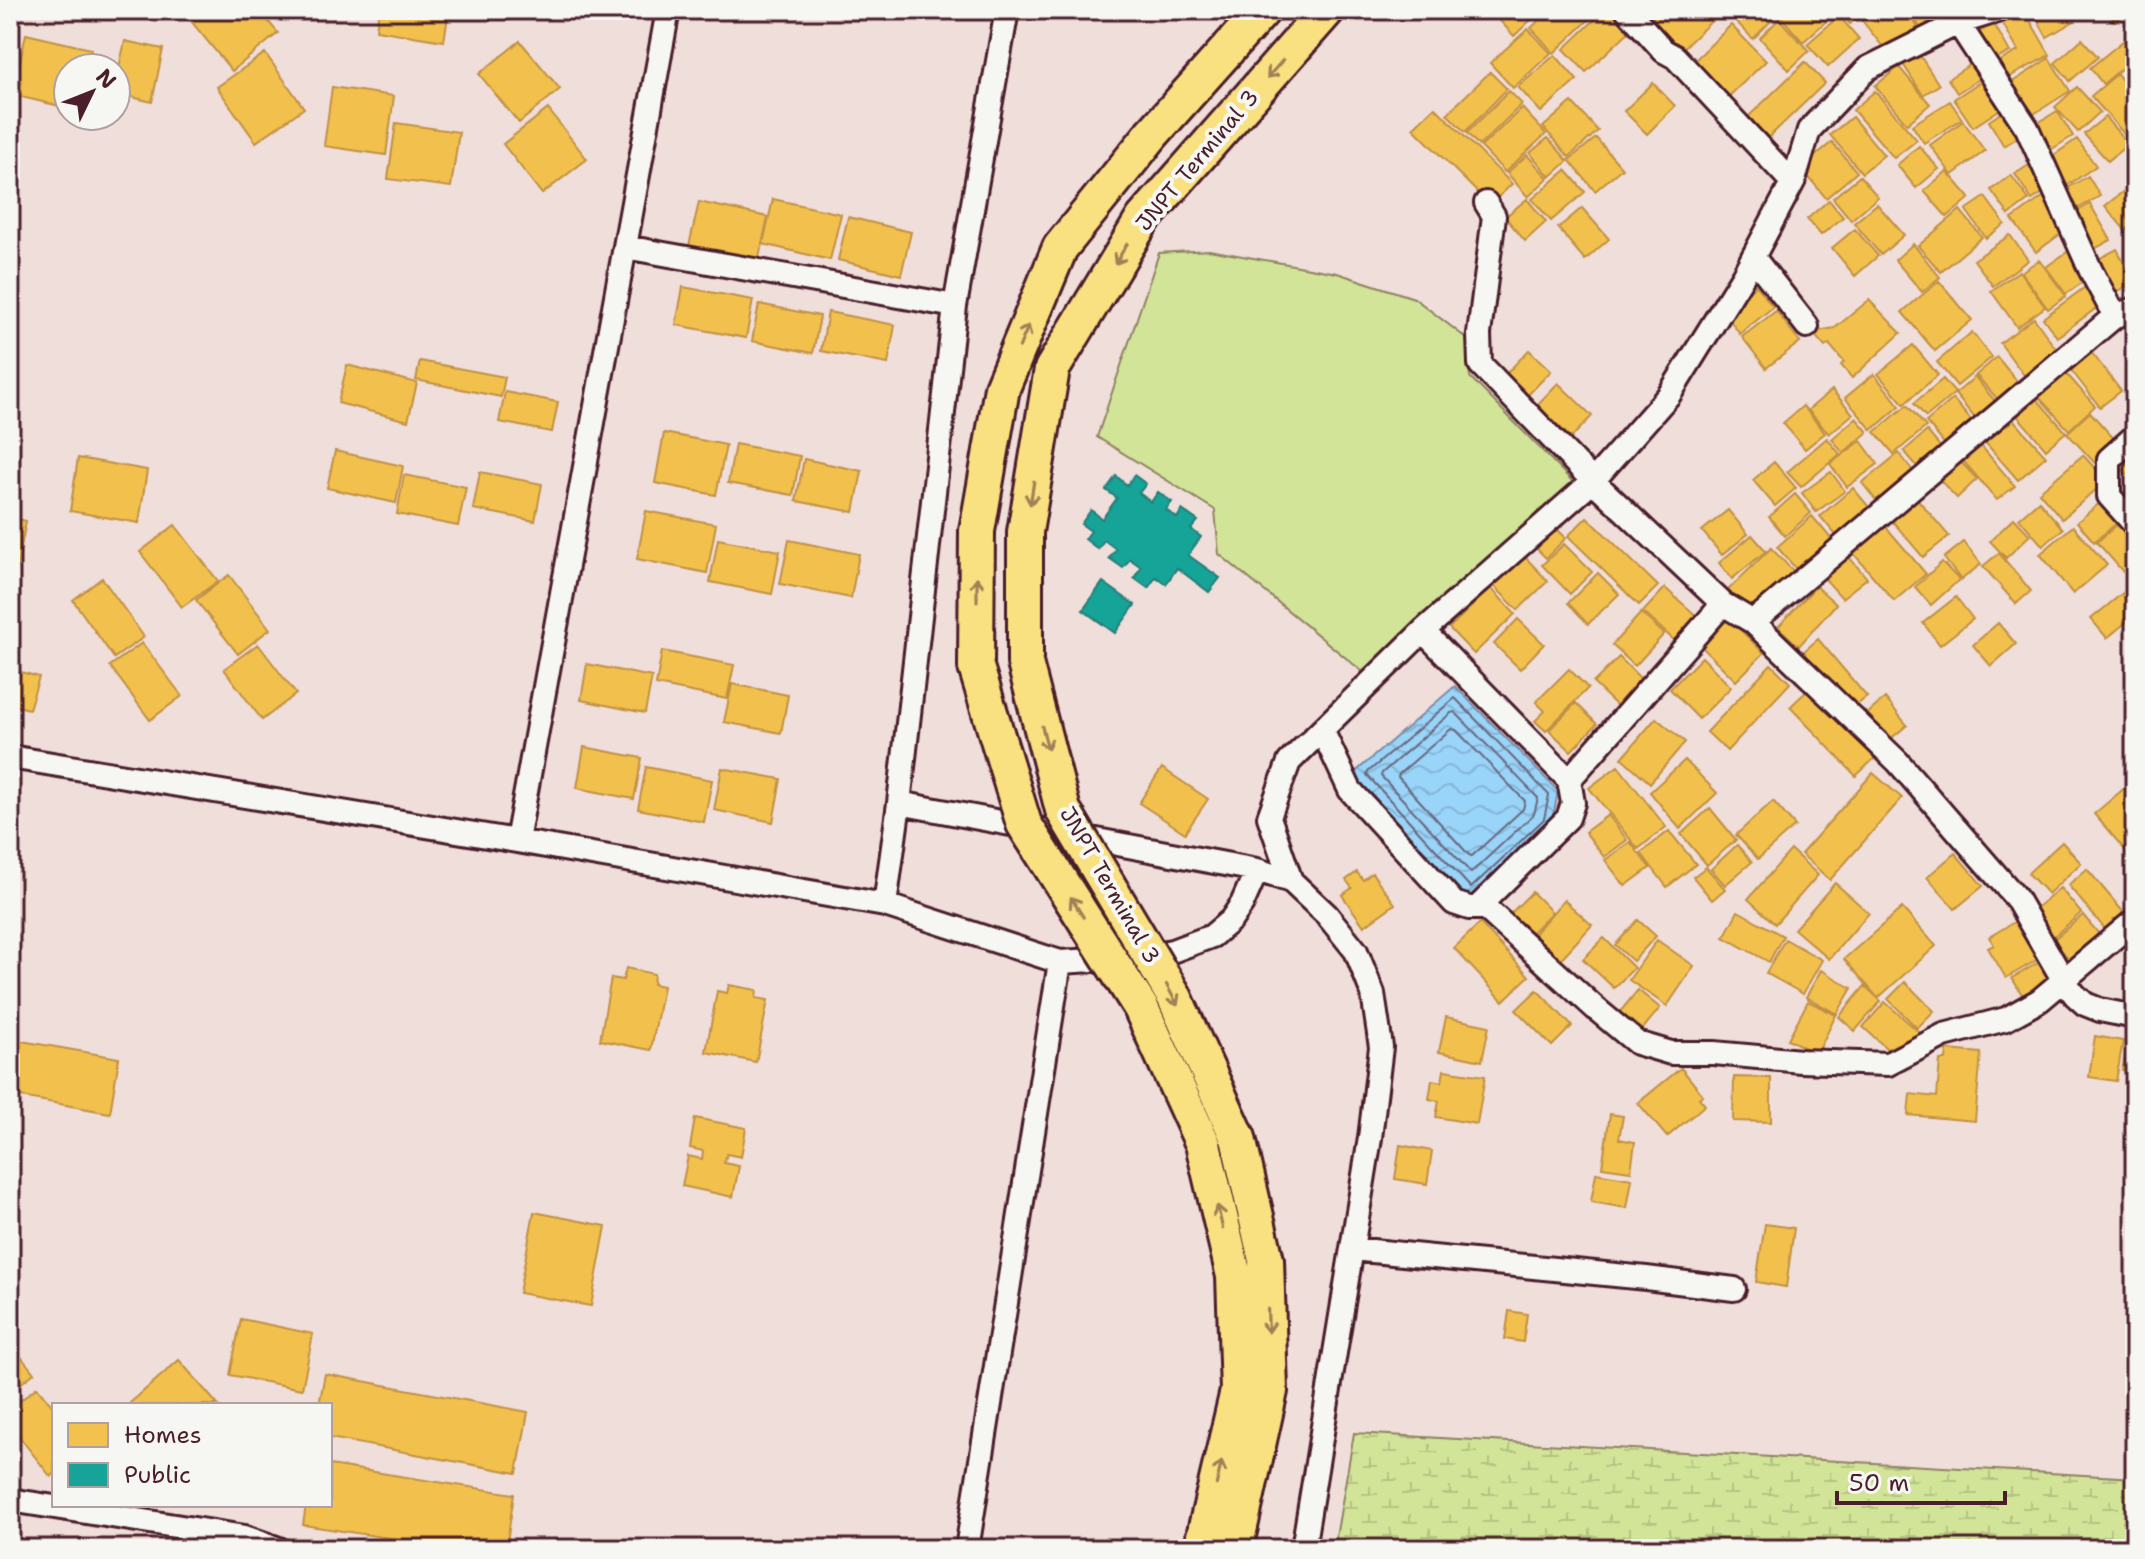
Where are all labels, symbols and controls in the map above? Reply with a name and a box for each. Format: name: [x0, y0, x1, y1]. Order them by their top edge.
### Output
north arrow: [52, 52, 132, 132]
one-way arrow: [1266, 58, 1284, 78]
text: N: [90, 62, 123, 95]
street label: JNPT Terminal 3: [1129, 83, 1265, 237]
one-way arrow: [1113, 243, 1130, 265]
one-way arrow: [1017, 324, 1032, 349]
one-way arrow: [1023, 480, 1038, 506]
one-way arrow: [969, 576, 985, 603]
one-way arrow: [1038, 725, 1053, 751]
street label: JNPT Terminal 3: [1053, 801, 1167, 969]
one-way arrow: [1068, 896, 1084, 919]
one-way arrow: [1164, 982, 1180, 1006]
one-way arrow: [1212, 1204, 1227, 1230]
one-way arrow: [1260, 1307, 1275, 1334]
legend: [52, 1403, 332, 1507]
text: Homes: [124, 1419, 202, 1451]
scale bar: [1837, 1455, 2005, 1505]
text: Public: [124, 1459, 191, 1491]
one-way arrow: [1212, 1461, 1227, 1486]
text: 50 m: [1849, 1467, 1909, 1499]

